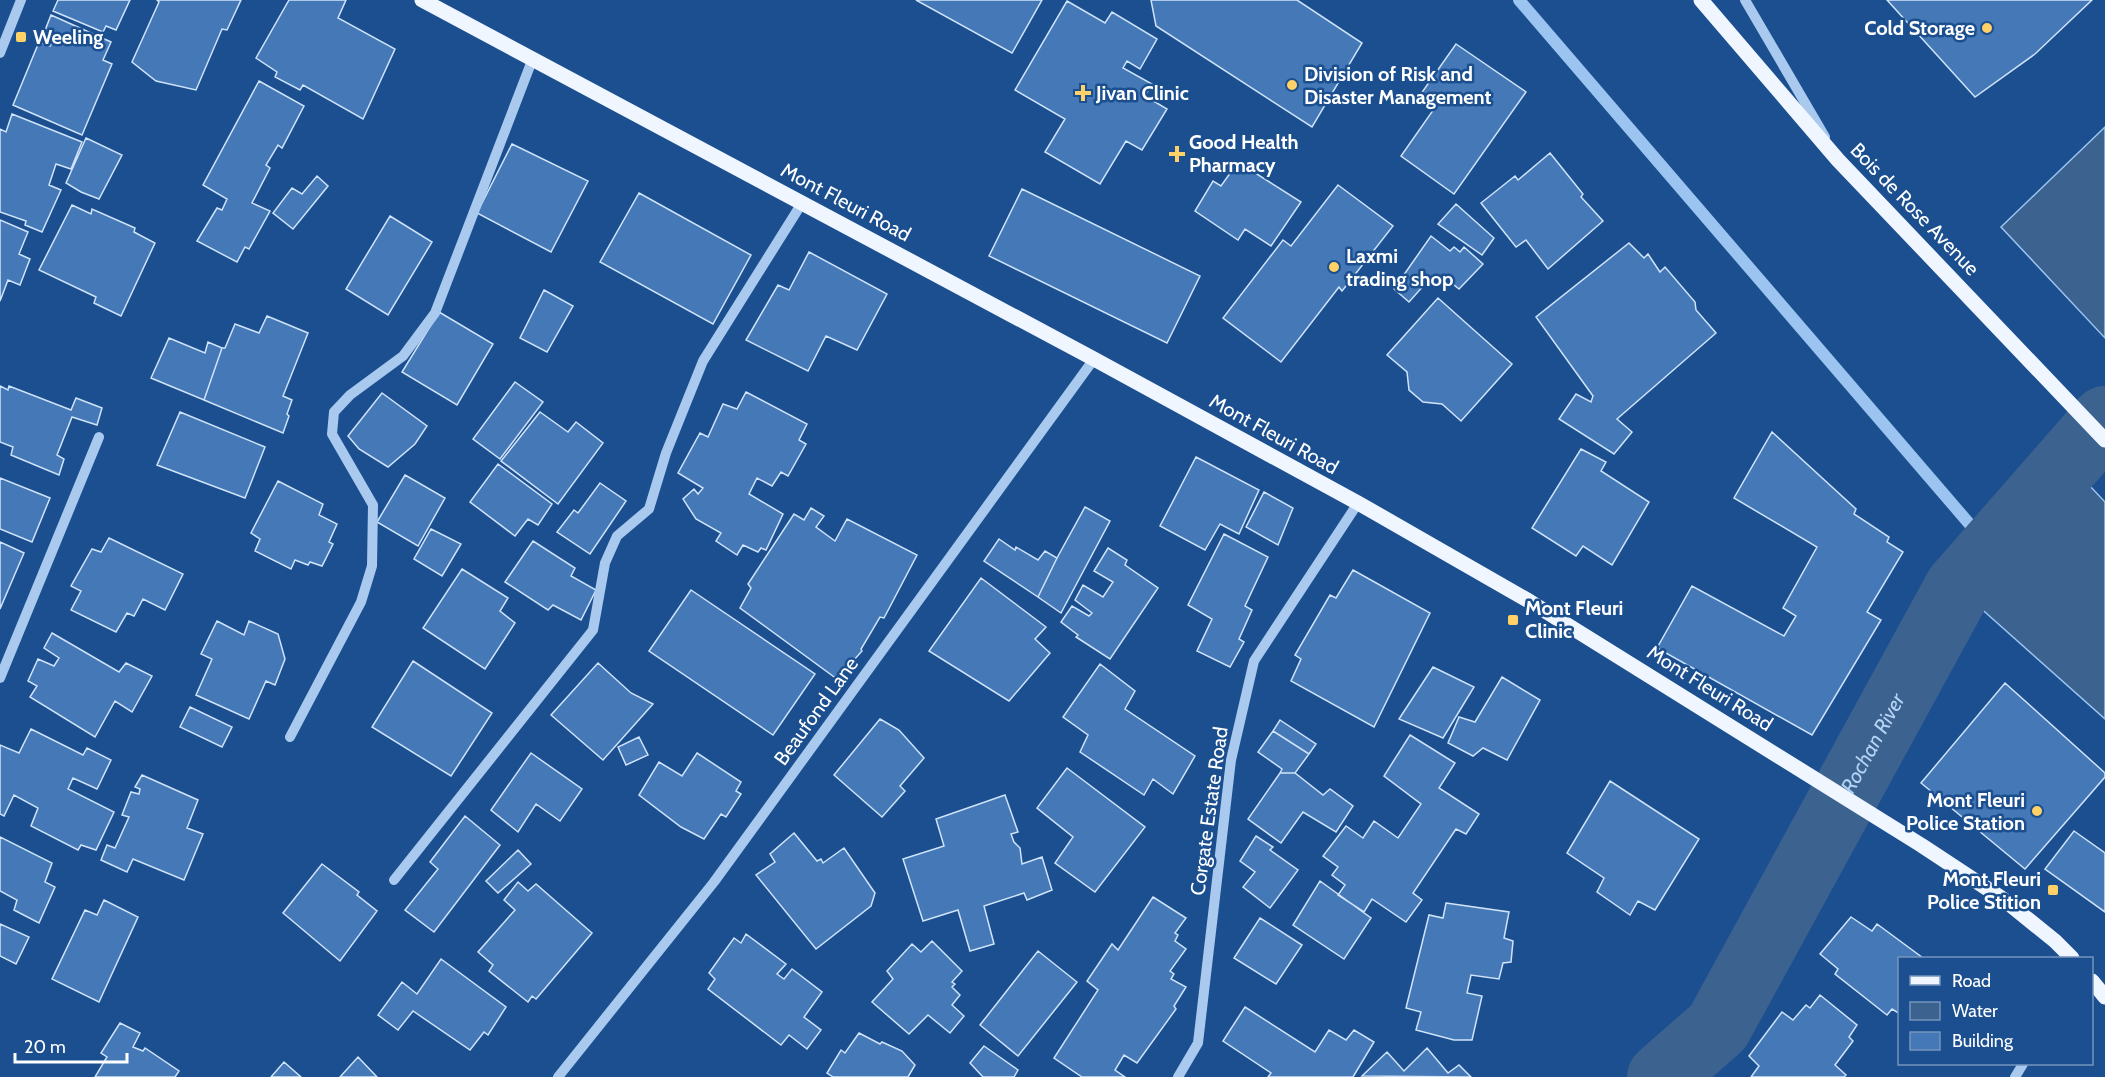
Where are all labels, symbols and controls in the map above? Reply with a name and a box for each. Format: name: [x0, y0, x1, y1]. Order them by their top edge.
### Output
place label: Cold Storage: [1864, 16, 1975, 40]
marker: Cold Storage: [1980, 21, 1994, 35]
place label: Weeling: [33, 25, 103, 49]
marker: Weeling: [14, 30, 28, 44]
place label: Division of Risk and Disaster Management: [1304, 62, 1492, 109]
marker: Division of Risk and Disaster Management: [1285, 78, 1299, 92]
place label: Jivan Clinic: [1095, 81, 1189, 105]
marker: Jivan Clinic: [1074, 84, 1092, 102]
place label: Good Health Pharmacy: [1189, 130, 1299, 177]
street label: Bois de Rose Avenue: [1846, 138, 1984, 280]
marker: Good Health Pharmacy: [1170, 147, 1184, 161]
street label: Mont Fleuri Road: [777, 158, 915, 246]
place label: Laxmi trading shop: [1346, 244, 1453, 291]
marker: Laxmi trading shop: [1327, 260, 1341, 274]
street label: Mont Fleuri Road: [1205, 389, 1343, 479]
place label: Mont Fleuri Clinic: [1525, 596, 1623, 643]
marker: Mont Fleuri Clinic: [1506, 613, 1520, 627]
street label: Mont Fleuri Road: [1643, 640, 1777, 736]
street label: Beaufond Lane: [769, 652, 863, 770]
water label: Rochan River: [1835, 688, 1911, 797]
street label: Corgate Estate Road: [1185, 725, 1233, 897]
place label: Mont Fleuri Police Station: [1906, 788, 2025, 835]
marker: Mont Fleuri Police Station: [2030, 804, 2044, 818]
place label: Mont Fleuri Police Stition: [1927, 867, 2041, 914]
marker: Mont Fleuri Police Stition: [2046, 883, 2060, 897]
legend: [1898, 957, 2093, 1065]
text: Road: [1952, 970, 1991, 992]
text: Water: [1952, 1000, 1998, 1022]
scale bar: [15, 1026, 128, 1064]
text: Building: [1952, 1030, 2014, 1052]
text: 20 m: [24, 1036, 66, 1058]

